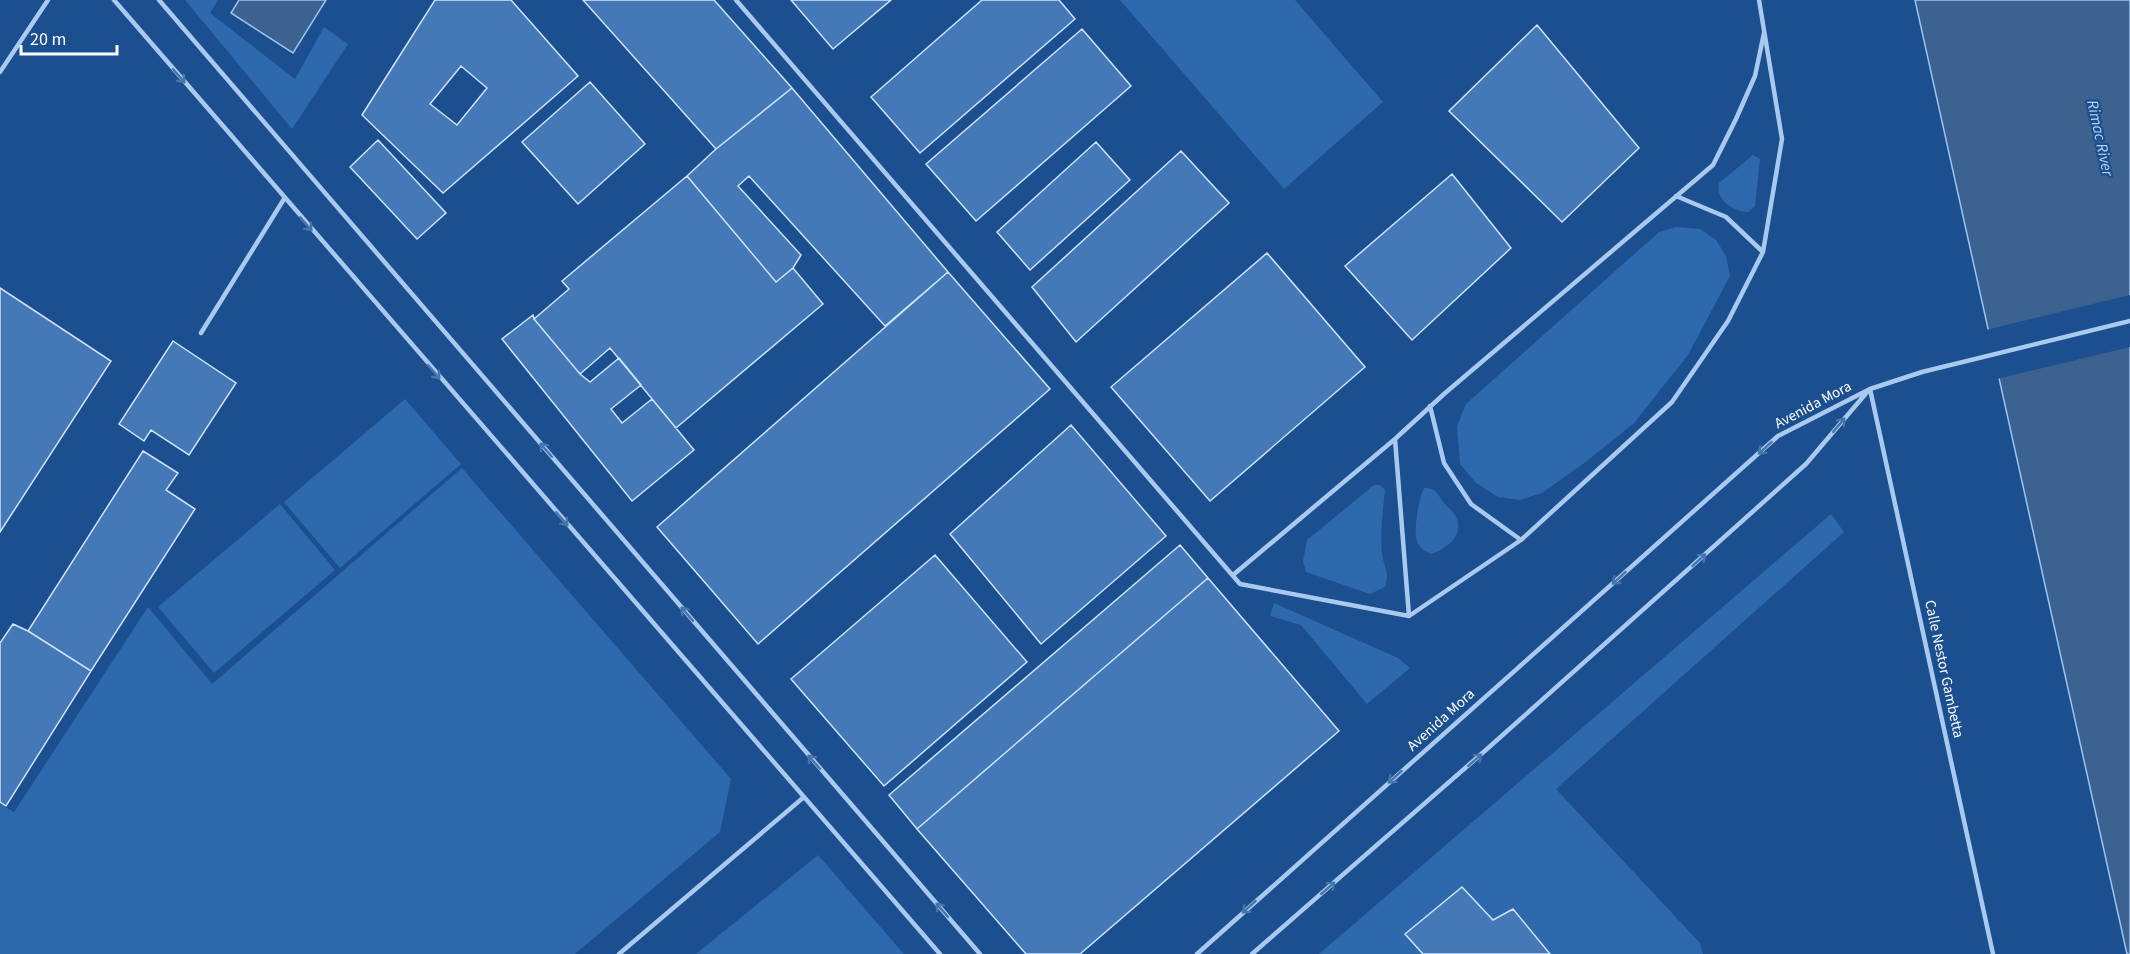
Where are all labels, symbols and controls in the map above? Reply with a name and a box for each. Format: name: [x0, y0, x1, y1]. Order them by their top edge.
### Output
scale bar: [21, 18, 117, 56]
text: 20 m: [30, 27, 66, 52]
one-way arrow: [172, 68, 186, 83]
water label: Rimac River: [2081, 98, 2119, 179]
one-way arrow: [299, 216, 313, 231]
one-way arrow: [427, 364, 441, 379]
street label: Avenida Mora: [1771, 376, 1855, 434]
one-way arrow: [1832, 418, 1846, 433]
one-way arrow: [1757, 441, 1772, 455]
one-way arrow: [539, 443, 553, 458]
one-way arrow: [555, 511, 569, 526]
one-way arrow: [1691, 553, 1706, 567]
one-way arrow: [1612, 571, 1627, 585]
street label: Calle Nestor Gambetta: [1919, 598, 1969, 740]
one-way arrow: [680, 607, 694, 622]
street label: Avenida Mora: [1403, 684, 1479, 756]
one-way arrow: [1467, 753, 1482, 767]
one-way arrow: [808, 754, 821, 770]
one-way arrow: [1388, 770, 1403, 784]
one-way arrow: [1320, 881, 1335, 895]
one-way arrow: [1242, 900, 1257, 914]
one-way arrow: [935, 902, 948, 918]

